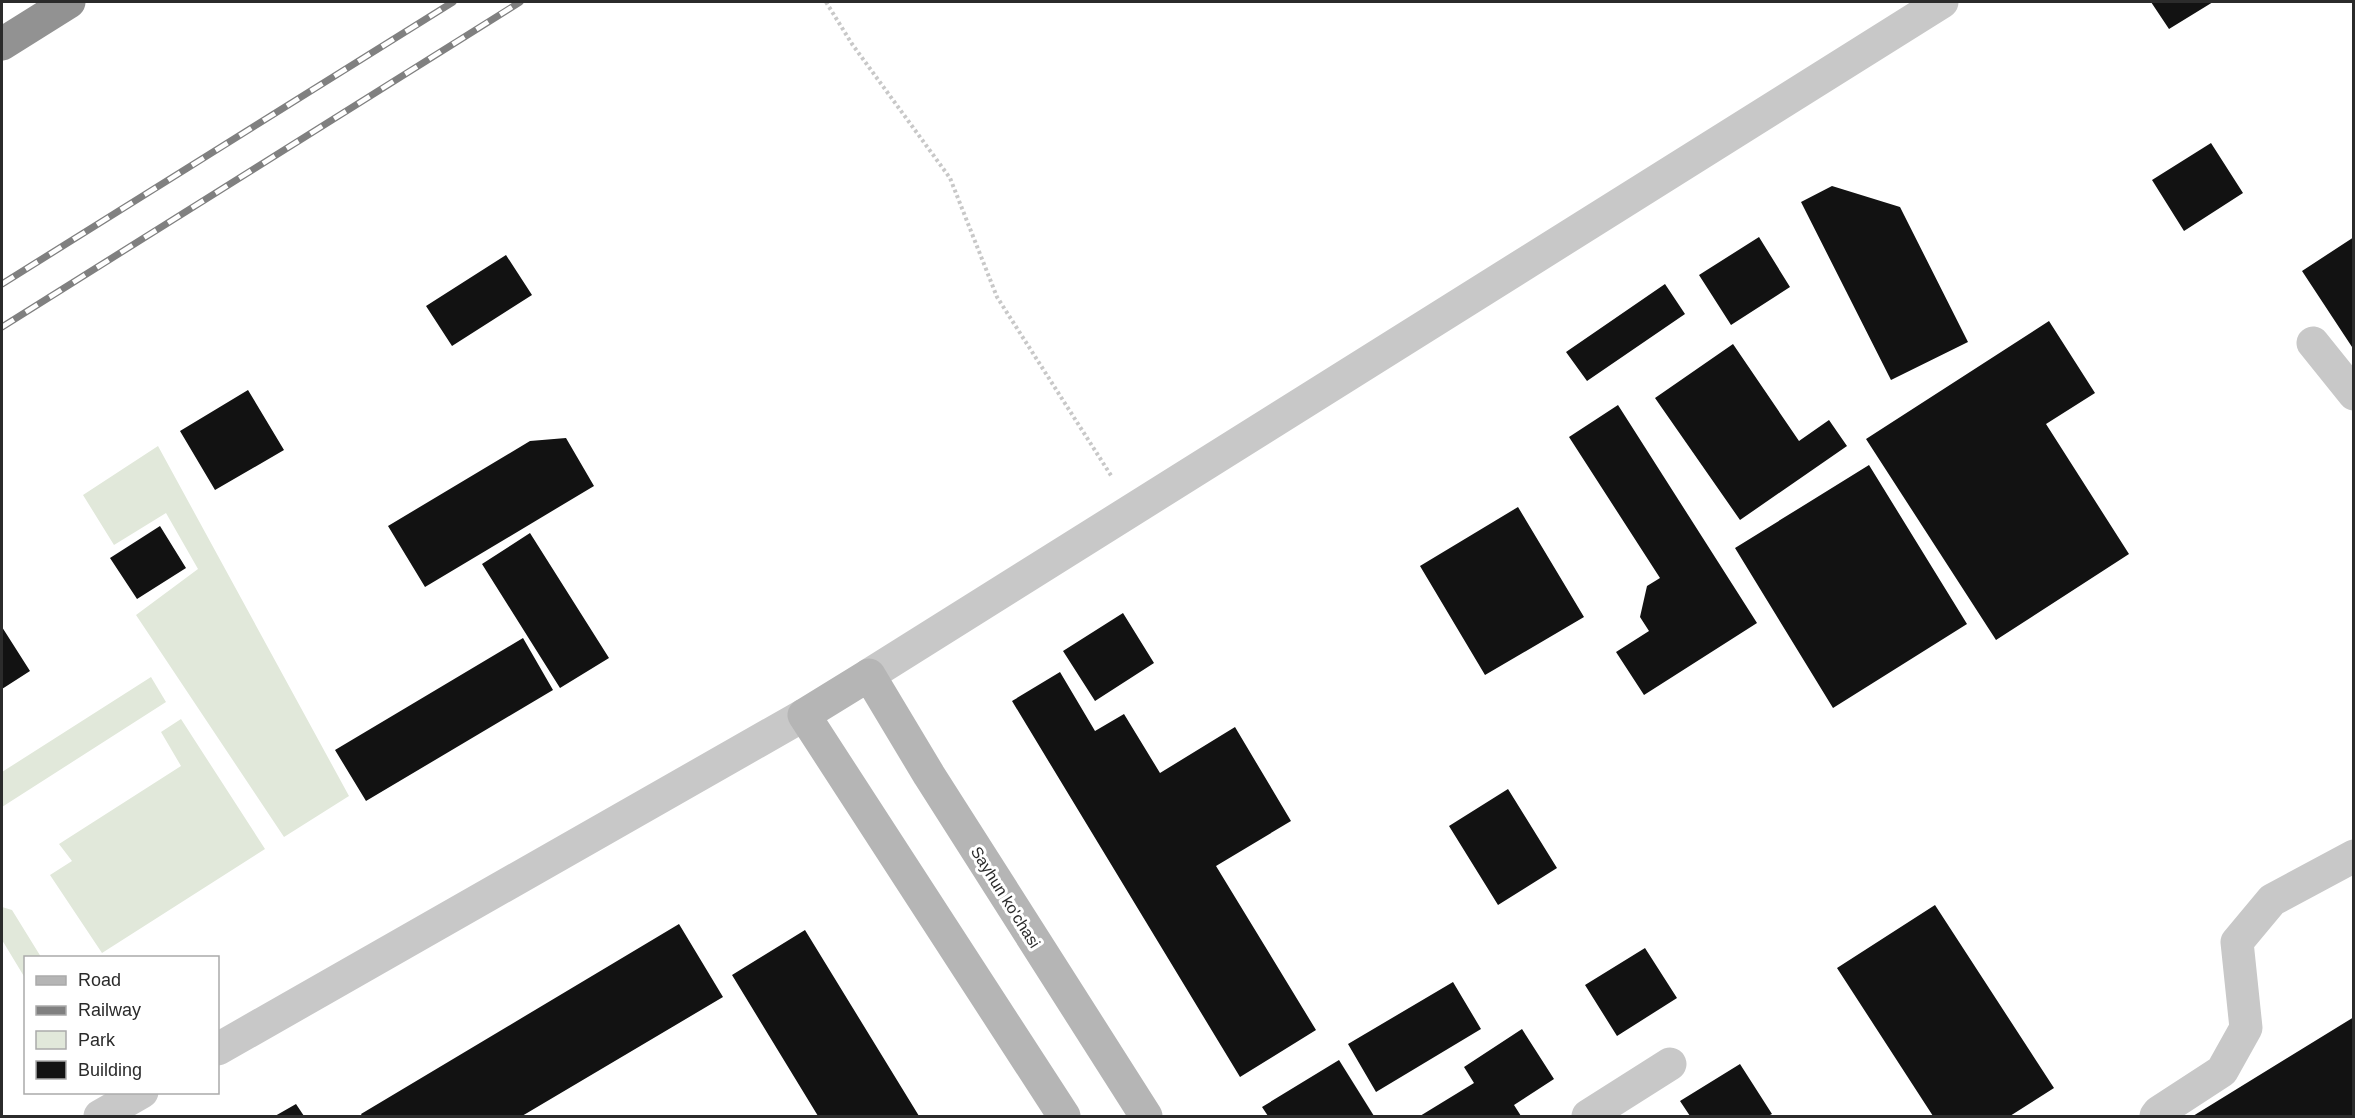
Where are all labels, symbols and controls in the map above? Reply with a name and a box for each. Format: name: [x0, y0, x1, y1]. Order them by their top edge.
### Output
street label: Sayhun ko'chasi: [968, 844, 1044, 951]
legend: [24, 956, 219, 1094]
text: Road: [78, 970, 121, 990]
text: Railway: [78, 1000, 141, 1020]
text: Park: [78, 1030, 116, 1050]
text: Building: [78, 1060, 142, 1080]

